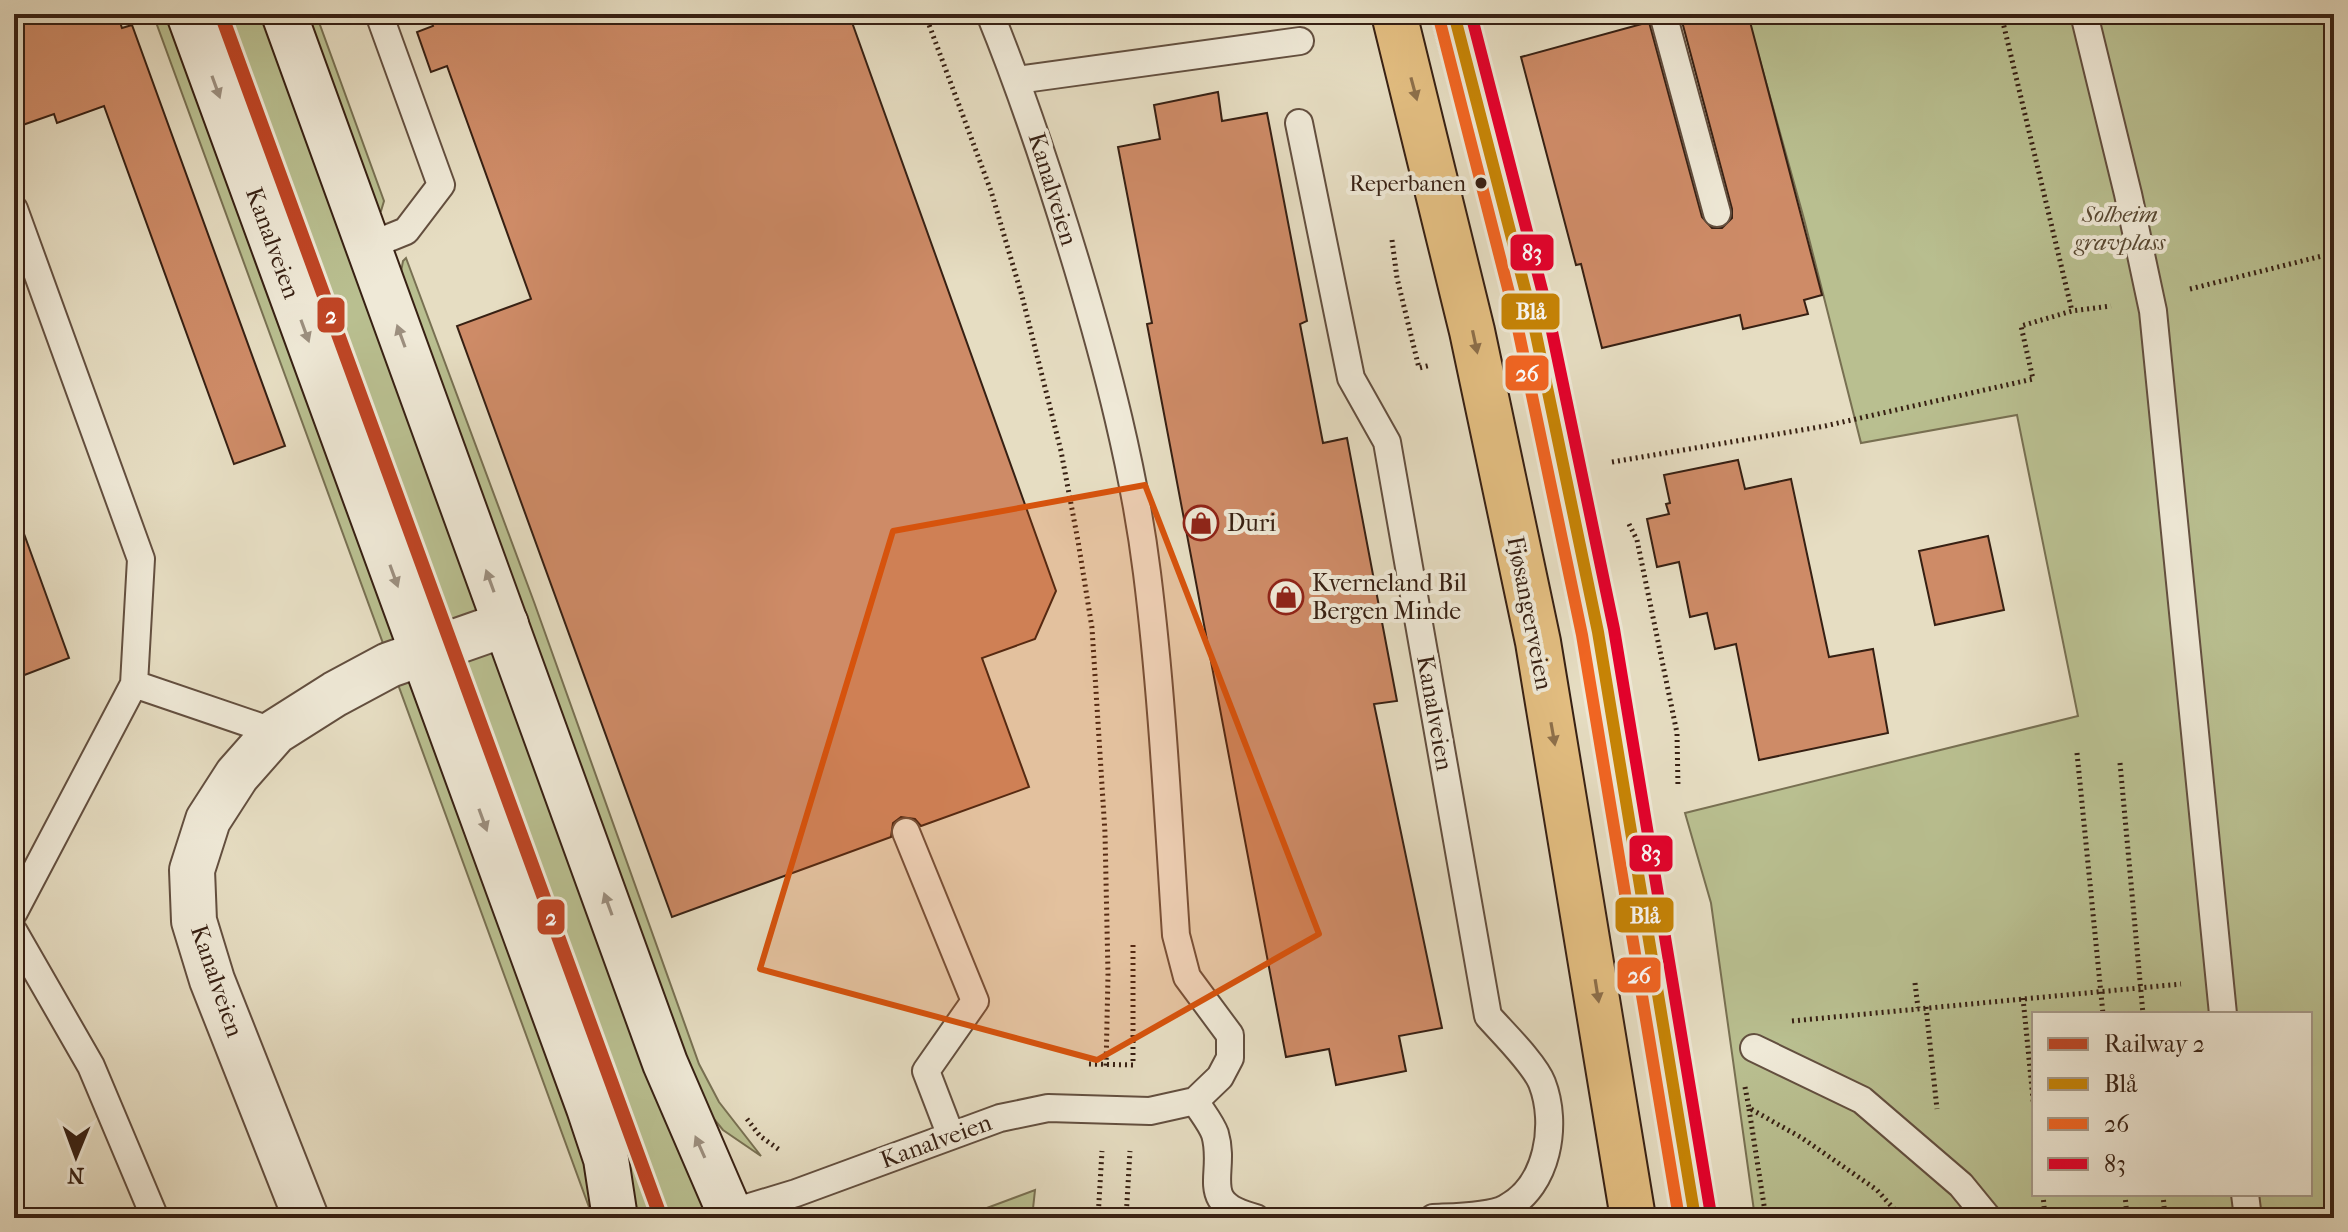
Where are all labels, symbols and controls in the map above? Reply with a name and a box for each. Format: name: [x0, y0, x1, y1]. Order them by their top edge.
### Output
one-way arrow: [210, 75, 222, 99]
one-way arrow: [1409, 77, 1421, 102]
street label: Kanalveien: [1023, 129, 1083, 249]
place label: Reperbanen: [1349, 171, 1466, 197]
marker: Reperbanen: [1473, 175, 1489, 191]
street label: Kanalveien: [240, 184, 306, 302]
park label: Solheim gravplass: [2073, 200, 2166, 256]
line badge: 83: [1509, 233, 1555, 272]
text: 83: [1522, 240, 1542, 266]
line badge: Blå: [1500, 292, 1561, 331]
line badge: 2: [316, 296, 346, 334]
text: Blå: [1516, 299, 1547, 325]
text: 2: [325, 303, 337, 329]
one-way arrow: [299, 320, 312, 344]
one-way arrow: [394, 324, 407, 348]
one-way arrow: [1469, 330, 1482, 355]
line badge: 26: [1504, 354, 1550, 392]
text: 26: [1515, 361, 1540, 387]
shop icon: Duri: [1182, 504, 1220, 542]
place label: Duri: [1227, 509, 1276, 537]
street label: Fjøsangerveien: [1501, 534, 1559, 692]
one-way arrow: [388, 564, 400, 588]
one-way arrow: [483, 569, 496, 593]
place label: Kverneland Bil Bergen Minde: [1312, 569, 1467, 625]
shop icon: Kverneland Bil Bergen Minde: [1267, 578, 1305, 616]
street label: Kanalveien: [1411, 653, 1459, 773]
one-way arrow: [1548, 722, 1560, 747]
one-way arrow: [477, 808, 490, 832]
line badge: 83: [1628, 834, 1674, 873]
text: 83: [1641, 841, 1661, 867]
one-way arrow: [601, 892, 614, 916]
line badge: Blå: [1614, 896, 1675, 934]
line badge: 2: [536, 898, 566, 936]
text: Blå: [1630, 903, 1661, 929]
text: 2: [545, 905, 557, 931]
street label: Kanalveien: [185, 921, 249, 1041]
line badge: 26: [1616, 956, 1662, 994]
text: 26: [1627, 963, 1652, 989]
one-way arrow: [1591, 979, 1604, 1004]
legend: [2032, 1012, 2312, 1196]
text: Railway 2: [2104, 1030, 2205, 1058]
text: Blå: [2104, 1070, 2138, 1098]
street label: Kanalveien: [877, 1108, 995, 1174]
text: 26: [2104, 1110, 2130, 1138]
north arrow: [36, 1116, 116, 1196]
one-way arrow: [693, 1135, 706, 1159]
text: 83: [2104, 1150, 2126, 1178]
text: N: [67, 1162, 84, 1188]

